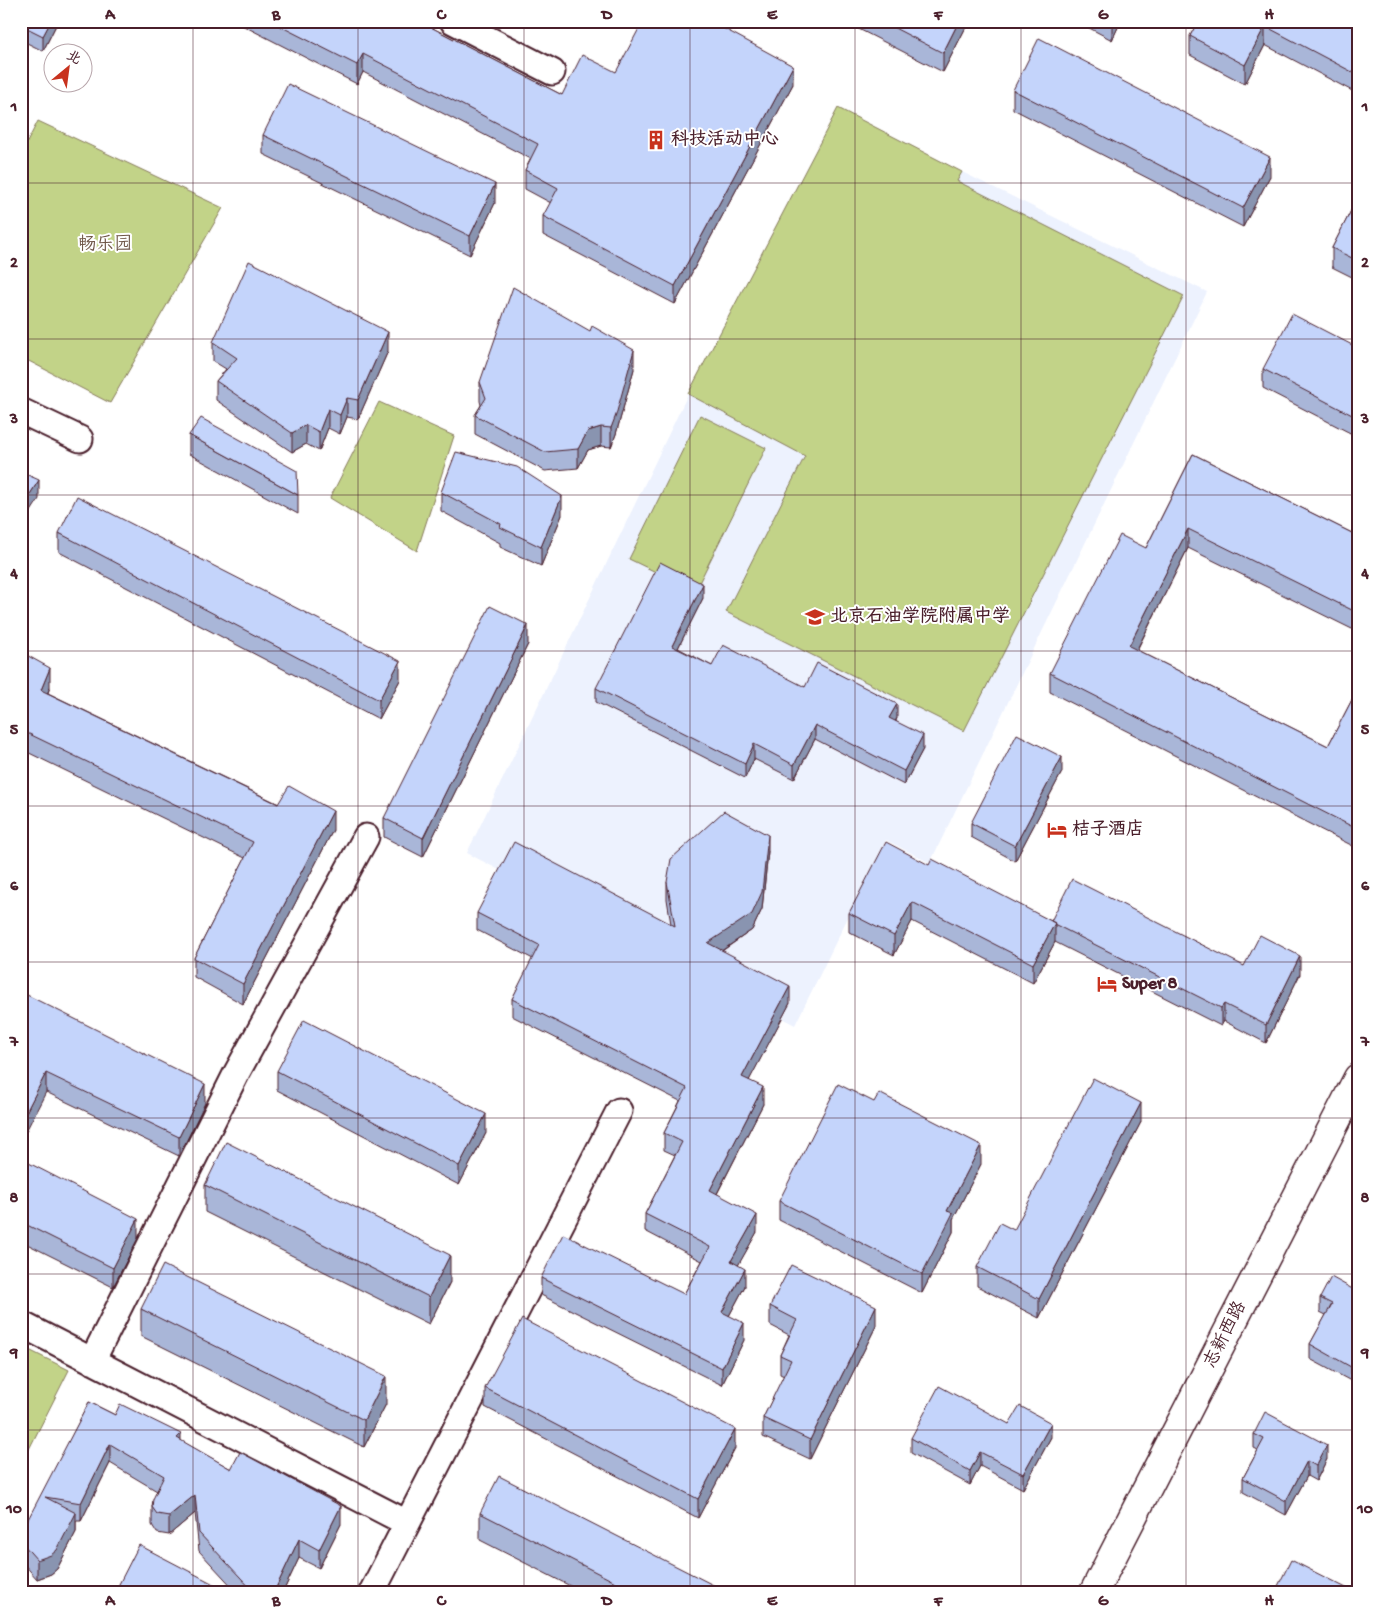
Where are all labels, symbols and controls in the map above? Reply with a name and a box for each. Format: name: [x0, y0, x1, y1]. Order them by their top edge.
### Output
text: A: [104, 7, 116, 26]
text: B: [271, 7, 281, 26]
text: C: [436, 7, 447, 26]
text: D: [600, 7, 613, 26]
text: E: [767, 7, 778, 26]
text: F: [933, 7, 944, 26]
text: G: [1098, 7, 1109, 26]
text: H: [1264, 7, 1274, 26]
north arrow: [42, 42, 92, 92]
text: 北: [63, 48, 83, 70]
text: 1: [10, 99, 17, 118]
text: 1: [1361, 99, 1368, 118]
building icon: 科技活动中心: [645, 129, 667, 151]
place label: 科技活动中心: [671, 129, 779, 151]
park label: 畅乐园: [78, 234, 132, 256]
text: 2: [10, 255, 18, 274]
text: 2: [1361, 255, 1369, 274]
text: 3: [9, 411, 18, 430]
text: 3: [1360, 411, 1369, 430]
text: 4: [9, 566, 18, 585]
text: 4: [1360, 566, 1369, 585]
school or university icon: 北京石油学院附属中学: [804, 606, 826, 628]
place label: 北京石油学院附属中学: [830, 606, 1010, 628]
text: 5: [10, 722, 19, 741]
text: 5: [1361, 722, 1370, 741]
hotel icon: 桔子酒店: [1046, 819, 1068, 841]
place label: 桔子酒店: [1072, 819, 1144, 841]
text: 6: [10, 878, 19, 897]
text: 6: [1361, 878, 1370, 897]
hotel icon: Super 8: [1096, 973, 1118, 995]
place label: Super 8: [1122, 974, 1178, 995]
text: 7: [9, 1034, 19, 1053]
text: 7: [1360, 1034, 1370, 1053]
text: 8: [10, 1190, 19, 1209]
text: 8: [1361, 1190, 1370, 1209]
street label: 志新西路: [1199, 1298, 1252, 1372]
text: 9: [9, 1345, 18, 1364]
text: 9: [1360, 1345, 1369, 1364]
text: 10: [5, 1501, 22, 1520]
text: 10: [1356, 1501, 1373, 1520]
text: A: [104, 1593, 116, 1612]
text: B: [271, 1593, 281, 1612]
text: C: [436, 1593, 447, 1612]
text: D: [600, 1593, 613, 1612]
text: E: [767, 1593, 778, 1612]
text: F: [933, 1593, 944, 1612]
text: G: [1098, 1593, 1109, 1612]
text: H: [1264, 1593, 1274, 1612]

